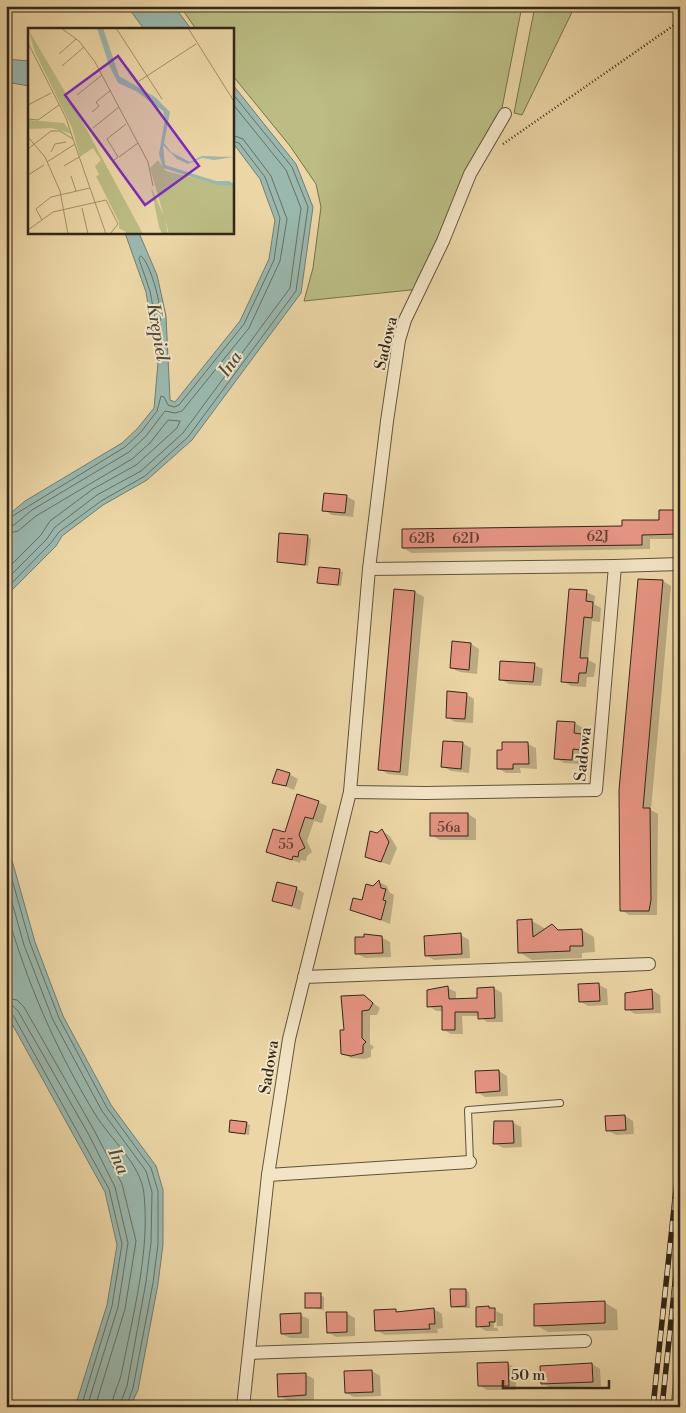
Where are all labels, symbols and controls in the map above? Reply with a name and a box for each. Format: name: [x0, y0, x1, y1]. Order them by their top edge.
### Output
inset map: [28, 28, 234, 234]
water label: Krępiel: [141, 301, 174, 363]
street label: Sadowa: [370, 314, 402, 372]
water label: Ina: [213, 346, 248, 383]
house number: 62J: [587, 528, 609, 546]
house number: 62B: [409, 530, 435, 548]
house number: 62D: [452, 530, 480, 548]
street label: Sadowa: [570, 725, 596, 782]
house number: 56a: [437, 819, 462, 837]
house number: 55: [278, 836, 294, 854]
street label: Sadowa: [255, 1038, 283, 1096]
water label: Ina: [102, 1143, 135, 1179]
scale bar: [503, 1358, 610, 1390]
text: 50 m: [511, 1366, 545, 1385]

